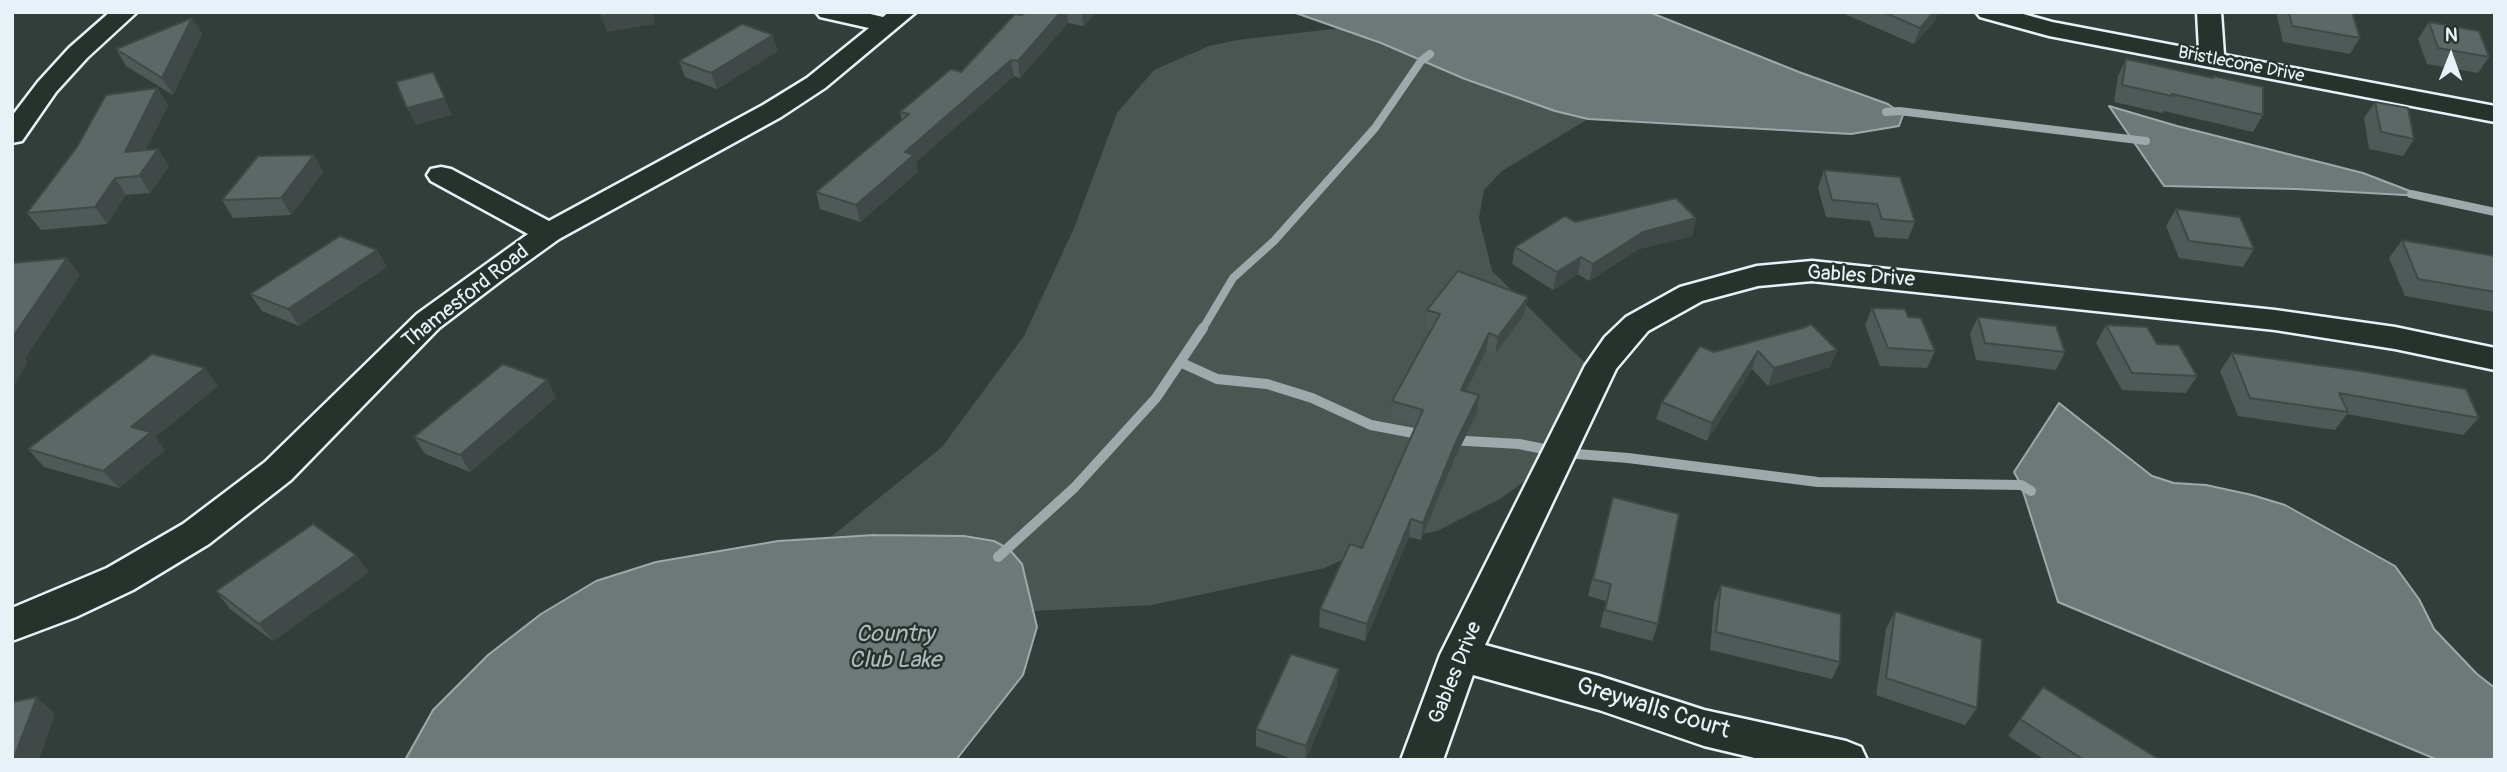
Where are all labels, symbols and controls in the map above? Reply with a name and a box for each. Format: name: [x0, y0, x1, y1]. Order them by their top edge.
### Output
north arrow: [2416, 21, 2486, 91]
text: N: [2445, 23, 2458, 47]
street label: Bristlecone Drive: [2176, 42, 2306, 88]
street label: Thamesford Road: [398, 240, 534, 354]
street label: Gables Drive: [1806, 261, 1916, 293]
street label: Gables Drive: [1424, 618, 1488, 728]
water label: Country Club Lake: [849, 621, 941, 675]
street label: Greywalls Court: [1573, 672, 1733, 746]

